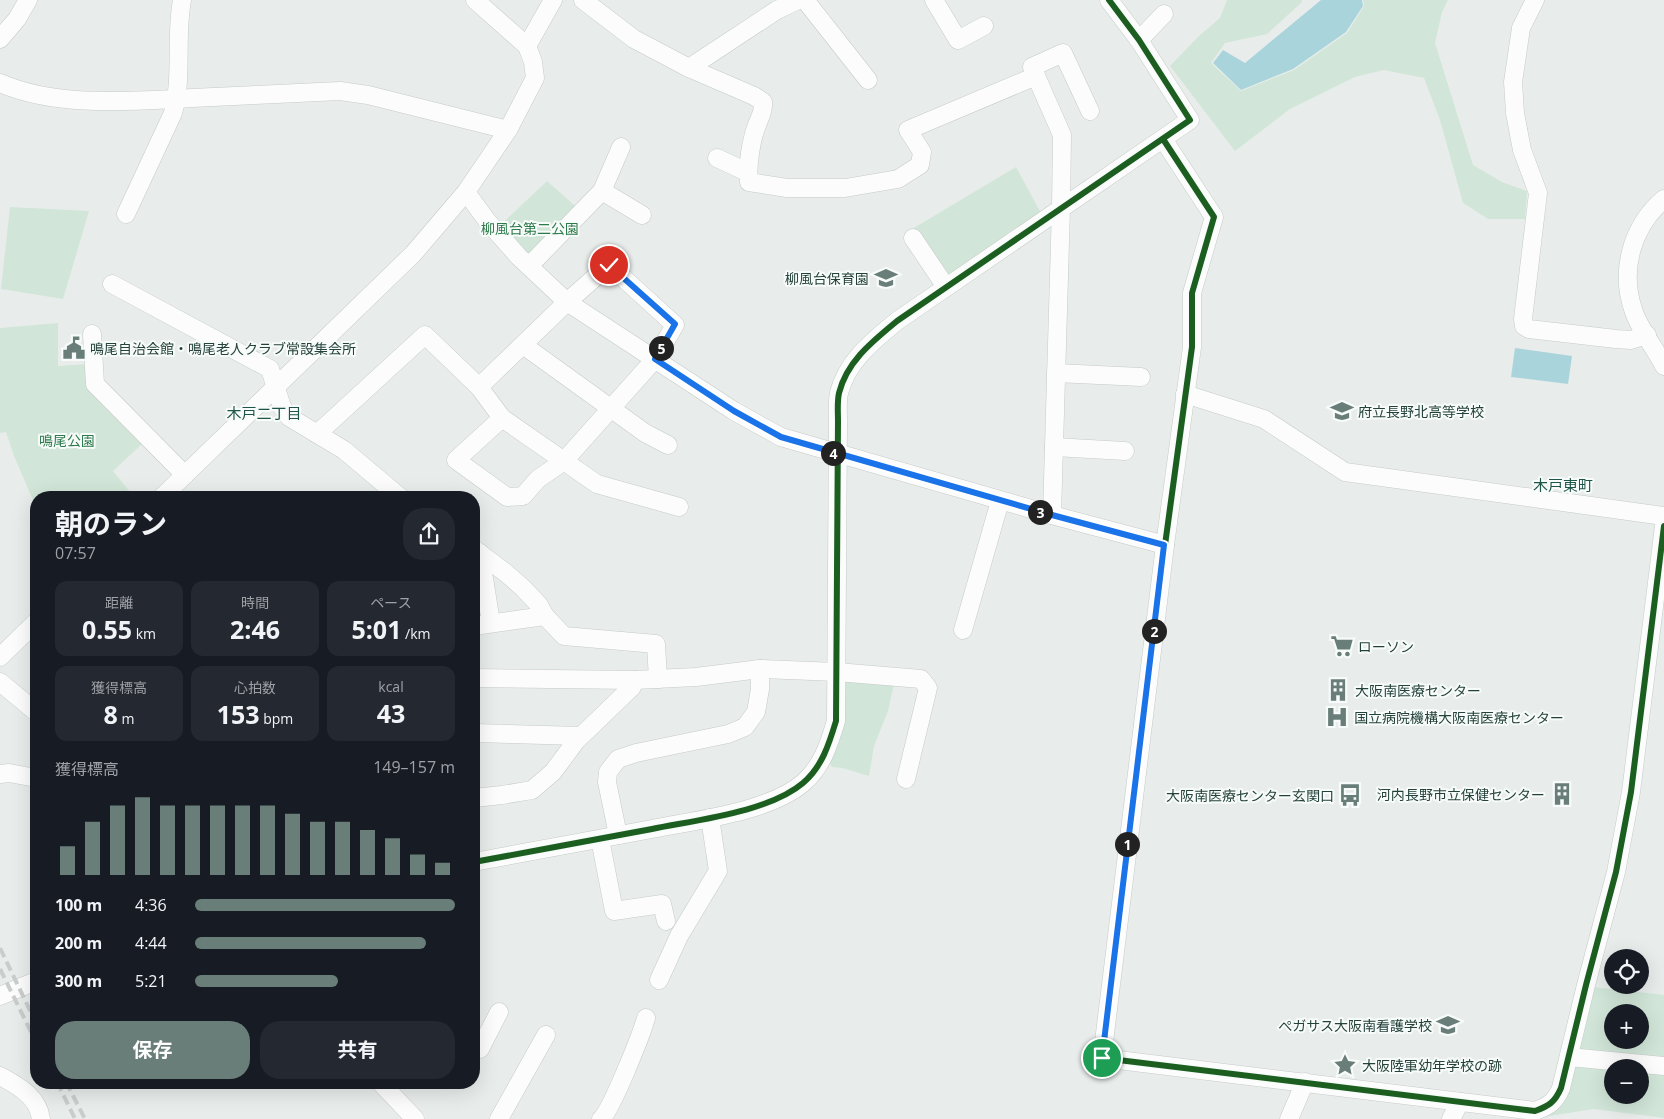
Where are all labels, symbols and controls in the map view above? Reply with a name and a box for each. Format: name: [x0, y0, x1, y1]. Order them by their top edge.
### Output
park label: 柳風台第二公園: [481, 219, 579, 238]
pin: [588, 244, 630, 286]
icon: check: [595, 251, 623, 279]
school or university icon: 柳風台保育園: [873, 265, 899, 291]
place label: 柳風台保育園: [785, 269, 869, 288]
public building icon: 鳴尾自治会館・鳴尾老人クラブ常設集会所: [61, 335, 87, 361]
pin: 5: [648, 336, 674, 360]
place label: 鳴尾自治会館・鳴尾老人クラブ常設集会所: [90, 339, 356, 358]
text: 5: [657, 339, 666, 358]
school or university icon: 府立長野北高等学校: [1329, 398, 1355, 424]
place label: 府立長野北高等学校: [1358, 402, 1484, 421]
district label: 木戸二丁目: [226, 403, 302, 423]
park label: 鳴尾公園: [39, 431, 95, 450]
pin: 4: [820, 440, 846, 466]
text: 4: [829, 444, 838, 463]
district label: 木戸東町: [1533, 475, 1593, 495]
pin: 3: [1028, 500, 1052, 524]
text: 3: [1036, 503, 1045, 522]
text: 朝のラン: [55, 504, 167, 542]
button: share: [403, 508, 455, 560]
text: 07:57: [55, 542, 96, 564]
text: 距離: [105, 593, 133, 612]
text: 時間: [241, 593, 269, 612]
text: ペース: [370, 593, 412, 612]
text: 0.55: [82, 612, 132, 646]
text: 2:46: [230, 612, 280, 646]
text: 5:01: [351, 612, 401, 646]
pin: 2: [1142, 618, 1166, 644]
text: 2: [1150, 622, 1159, 641]
text: km: [132, 624, 156, 643]
text: /km: [401, 624, 431, 643]
supermarket icon: ローソン: [1329, 633, 1355, 659]
place label: ローソン: [1358, 637, 1414, 656]
text: kcal: [378, 677, 404, 696]
building icon: 大阪南医療センター: [1325, 677, 1351, 703]
text: 獲得標高: [91, 678, 147, 697]
text: 心拍数: [234, 678, 276, 697]
place label: 大阪南医療センター: [1355, 681, 1481, 700]
text: 43: [377, 696, 405, 730]
text: 8: [104, 697, 118, 731]
text: 153: [217, 697, 260, 731]
hospital icon: 国立病院機構大阪南医療センター: [1324, 704, 1350, 730]
place label: 国立病院機構大阪南医療センター: [1354, 708, 1564, 727]
text: m: [118, 709, 134, 728]
text: bpm: [260, 709, 293, 728]
text: 149–157 m: [373, 756, 455, 778]
text: 獲得標高: [55, 758, 119, 780]
building icon: 河内長野市立保健センター: [1549, 781, 1575, 807]
bus stop icon: 大阪南医療センター玄関口: [1337, 782, 1363, 808]
place label: 河内長野市立保健センター: [1377, 785, 1545, 804]
place label: 大阪南医療センター玄関口: [1166, 786, 1334, 805]
pin: 1: [1114, 832, 1140, 856]
text: 1: [1123, 835, 1132, 854]
text: 100 m: [55, 894, 102, 916]
text: 4:36: [135, 894, 167, 916]
text: 200 m: [55, 932, 102, 954]
text: 4:44: [135, 932, 167, 954]
map controls: [1604, 949, 1649, 1104]
button: locate: [1604, 949, 1649, 994]
text: 300 m: [55, 970, 102, 992]
text: 5:21: [135, 970, 167, 992]
button: +: [1604, 1004, 1649, 1049]
school or university icon: ぺガサス大阪南看護学校: [1435, 1012, 1461, 1038]
place label: ぺガサス大阪南看護学校: [1278, 1016, 1432, 1035]
button: 保存: [55, 1021, 250, 1079]
button: 共有: [260, 1021, 455, 1079]
pin: [1081, 1037, 1123, 1079]
icon: arrive: [1088, 1044, 1116, 1072]
place icon: 大阪陸軍幼年学校の跡: [1332, 1052, 1358, 1078]
place label: 大阪陸軍幼年学校の跡: [1362, 1056, 1502, 1075]
button: −: [1604, 1059, 1649, 1104]

